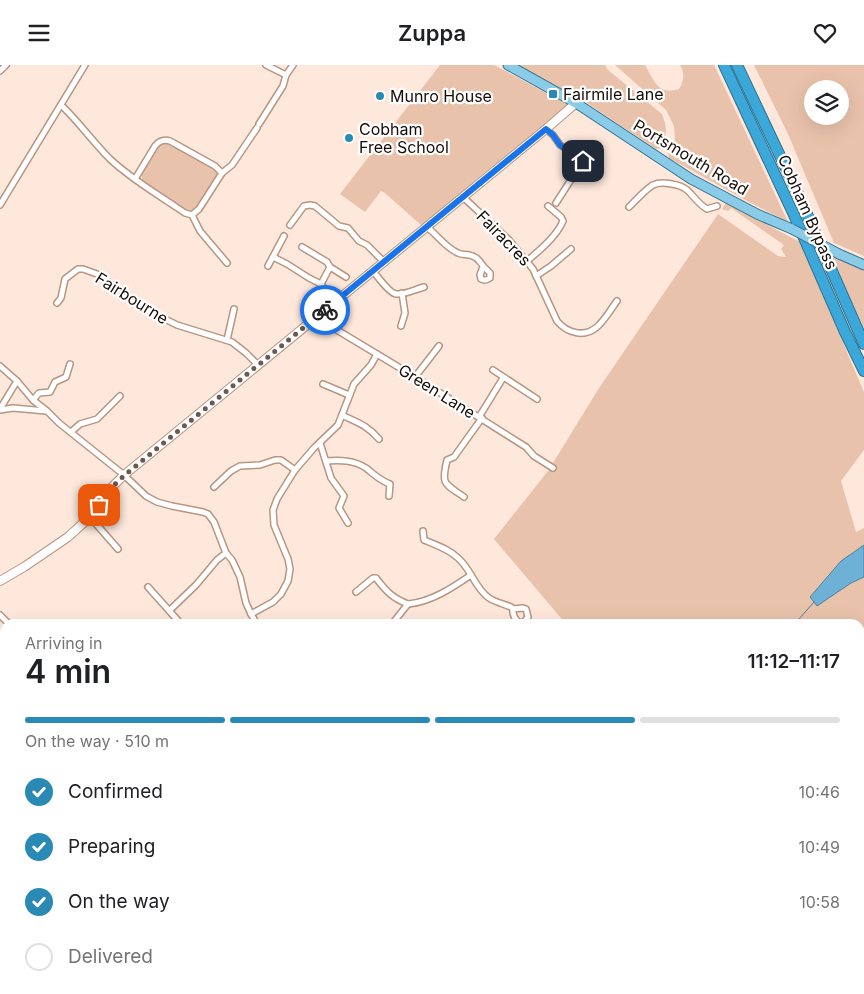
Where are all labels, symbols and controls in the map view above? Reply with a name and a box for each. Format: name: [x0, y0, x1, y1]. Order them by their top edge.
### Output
icon: menu: [25, 19, 53, 47]
icon: heart: [811, 19, 839, 47]
text: Zuppa: [398, 20, 466, 46]
map controls: [804, 80, 849, 125]
button: layers: [804, 80, 849, 125]
place label: Fairmile Lane: [563, 84, 664, 104]
place label: Munro House: [390, 86, 492, 106]
marker: Fairmile Lane: [547, 88, 559, 100]
marker: Munro House: [374, 90, 386, 102]
street label: Portsmouth Road: [630, 115, 752, 199]
place label: Cobham Free School: [359, 119, 449, 157]
marker: Cobham Free School: [343, 132, 355, 144]
pin: [562, 140, 604, 182]
icon: home: [569, 147, 597, 175]
street label: Cobham Bypass: [774, 152, 842, 272]
street label: Fairacres: [473, 206, 535, 270]
street label: Fairbourne: [92, 268, 172, 328]
courier: [300, 285, 350, 335]
icon: bike: [311, 296, 339, 324]
street label: Green Lane: [395, 359, 479, 423]
pin: [78, 484, 120, 526]
icon: bag: [85, 491, 113, 519]
text: Arriving in: [25, 633, 102, 653]
text: 11:12–11:17: [747, 650, 840, 673]
text: 4 min: [25, 652, 111, 691]
text: On the way · 510 m: [25, 731, 169, 751]
icon: check: [25, 778, 53, 806]
text: Confirmed: [68, 780, 163, 803]
text: 10:46: [799, 782, 840, 802]
icon: check: [25, 833, 53, 861]
text: Preparing: [68, 835, 155, 858]
text: 10:49: [799, 837, 840, 857]
icon: check: [25, 888, 53, 916]
text: On the way: [68, 890, 170, 913]
text: 10:58: [799, 892, 840, 912]
text: Delivered: [68, 945, 153, 968]

